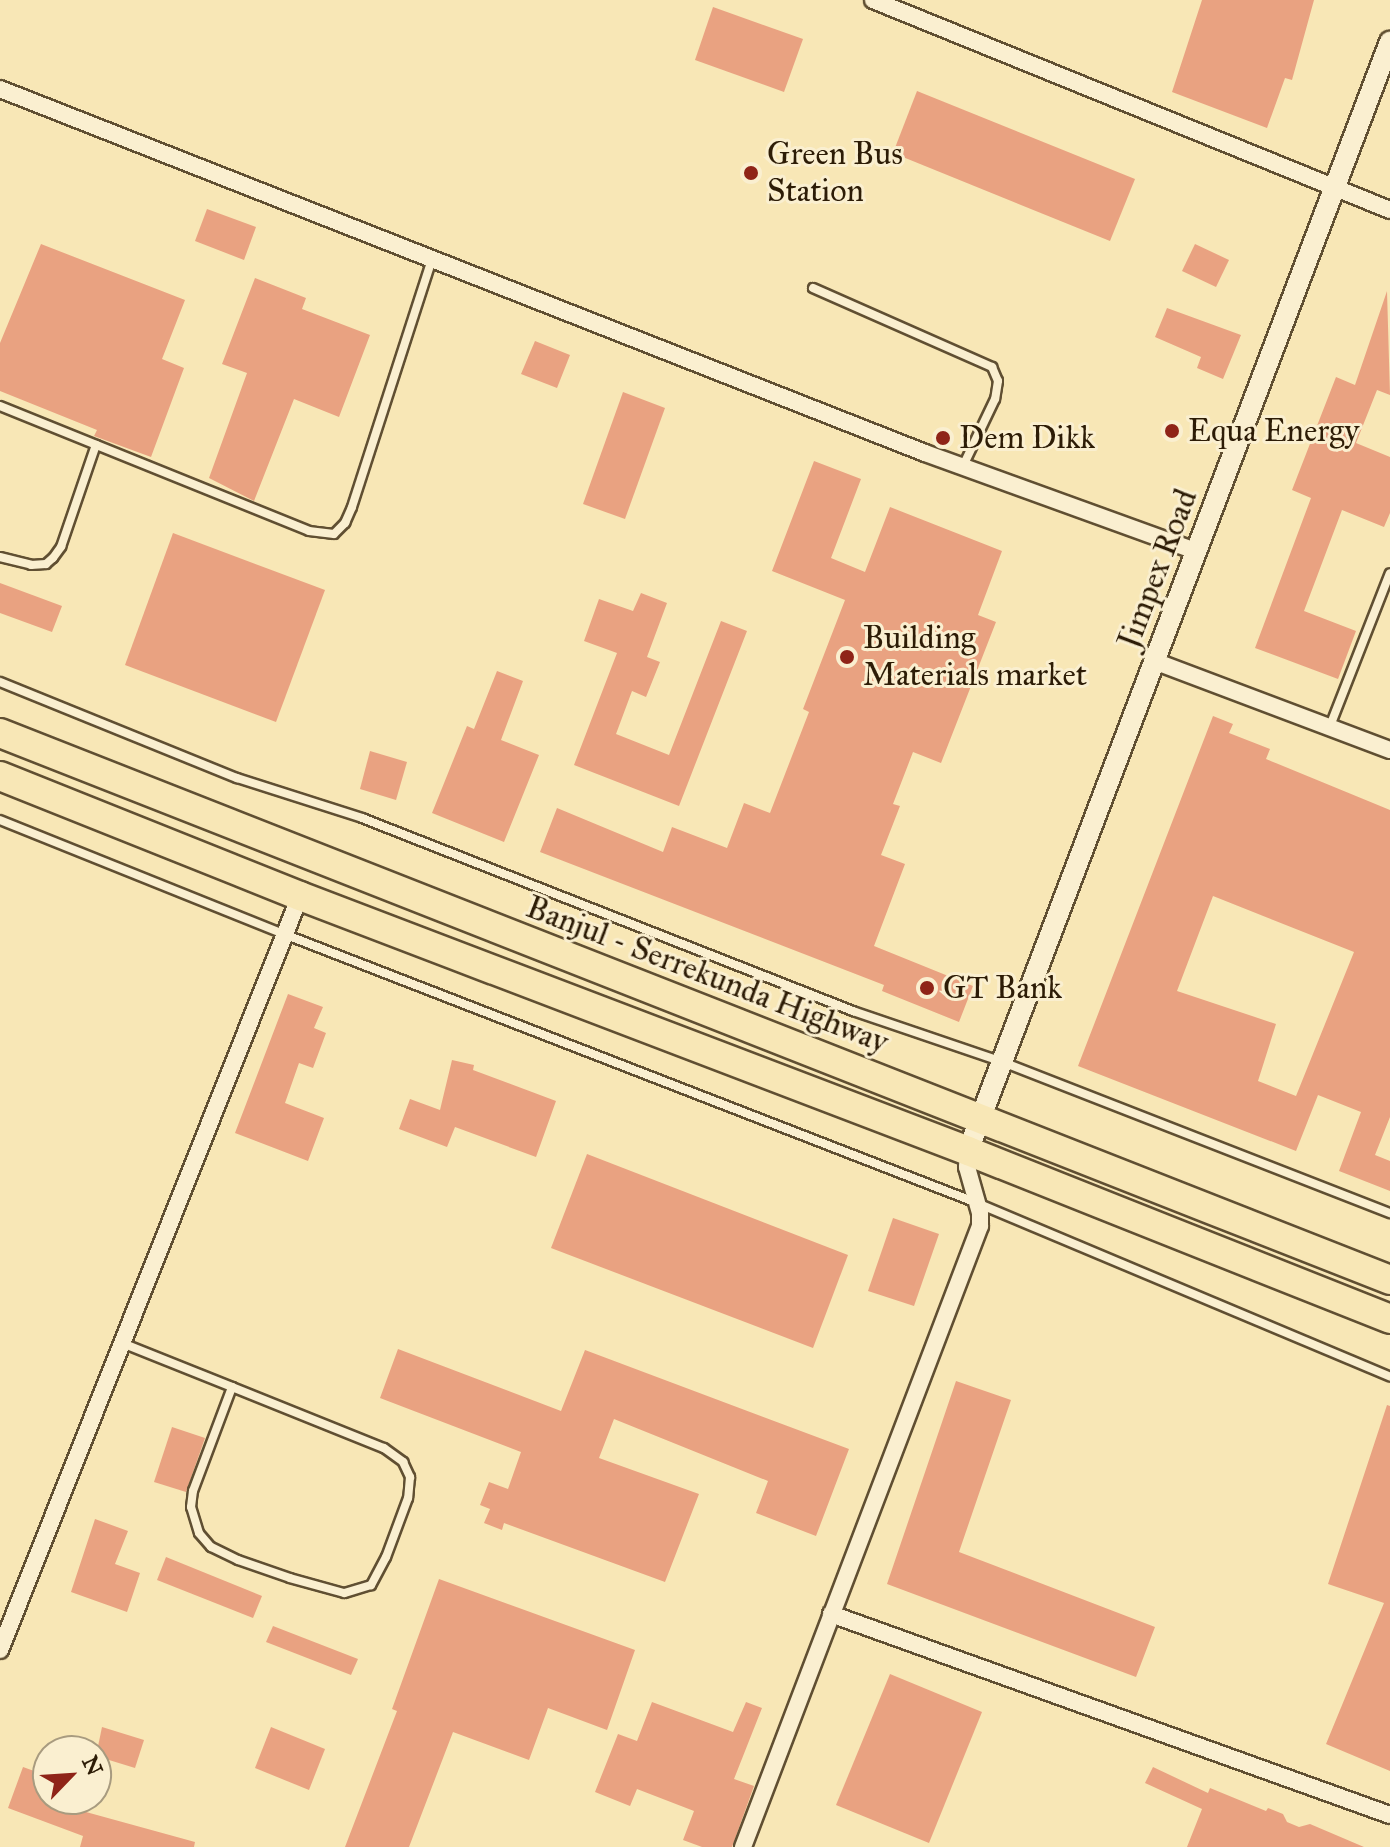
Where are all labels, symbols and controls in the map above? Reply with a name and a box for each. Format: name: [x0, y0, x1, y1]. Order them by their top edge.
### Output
place label: Green Bus Station: [767, 136, 903, 211]
marker: Green Bus Station: [742, 164, 760, 182]
place label: Equa Energy: [1188, 412, 1359, 450]
place label: Dem Dikk: [959, 419, 1095, 457]
marker: Equa Energy: [1163, 422, 1181, 440]
marker: Dem Dikk: [934, 429, 952, 447]
street label: Jimpex Road: [1110, 484, 1206, 654]
place label: Building Materials market: [863, 620, 1087, 695]
marker: Building Materials market: [838, 648, 856, 666]
street label: Banjul - Serrekunda Highway: [521, 888, 893, 1062]
place label: GT Bank: [943, 969, 1062, 1007]
marker: GT Bank: [918, 979, 936, 997]
north arrow: [32, 1735, 112, 1815]
text: N: [76, 1751, 109, 1780]

